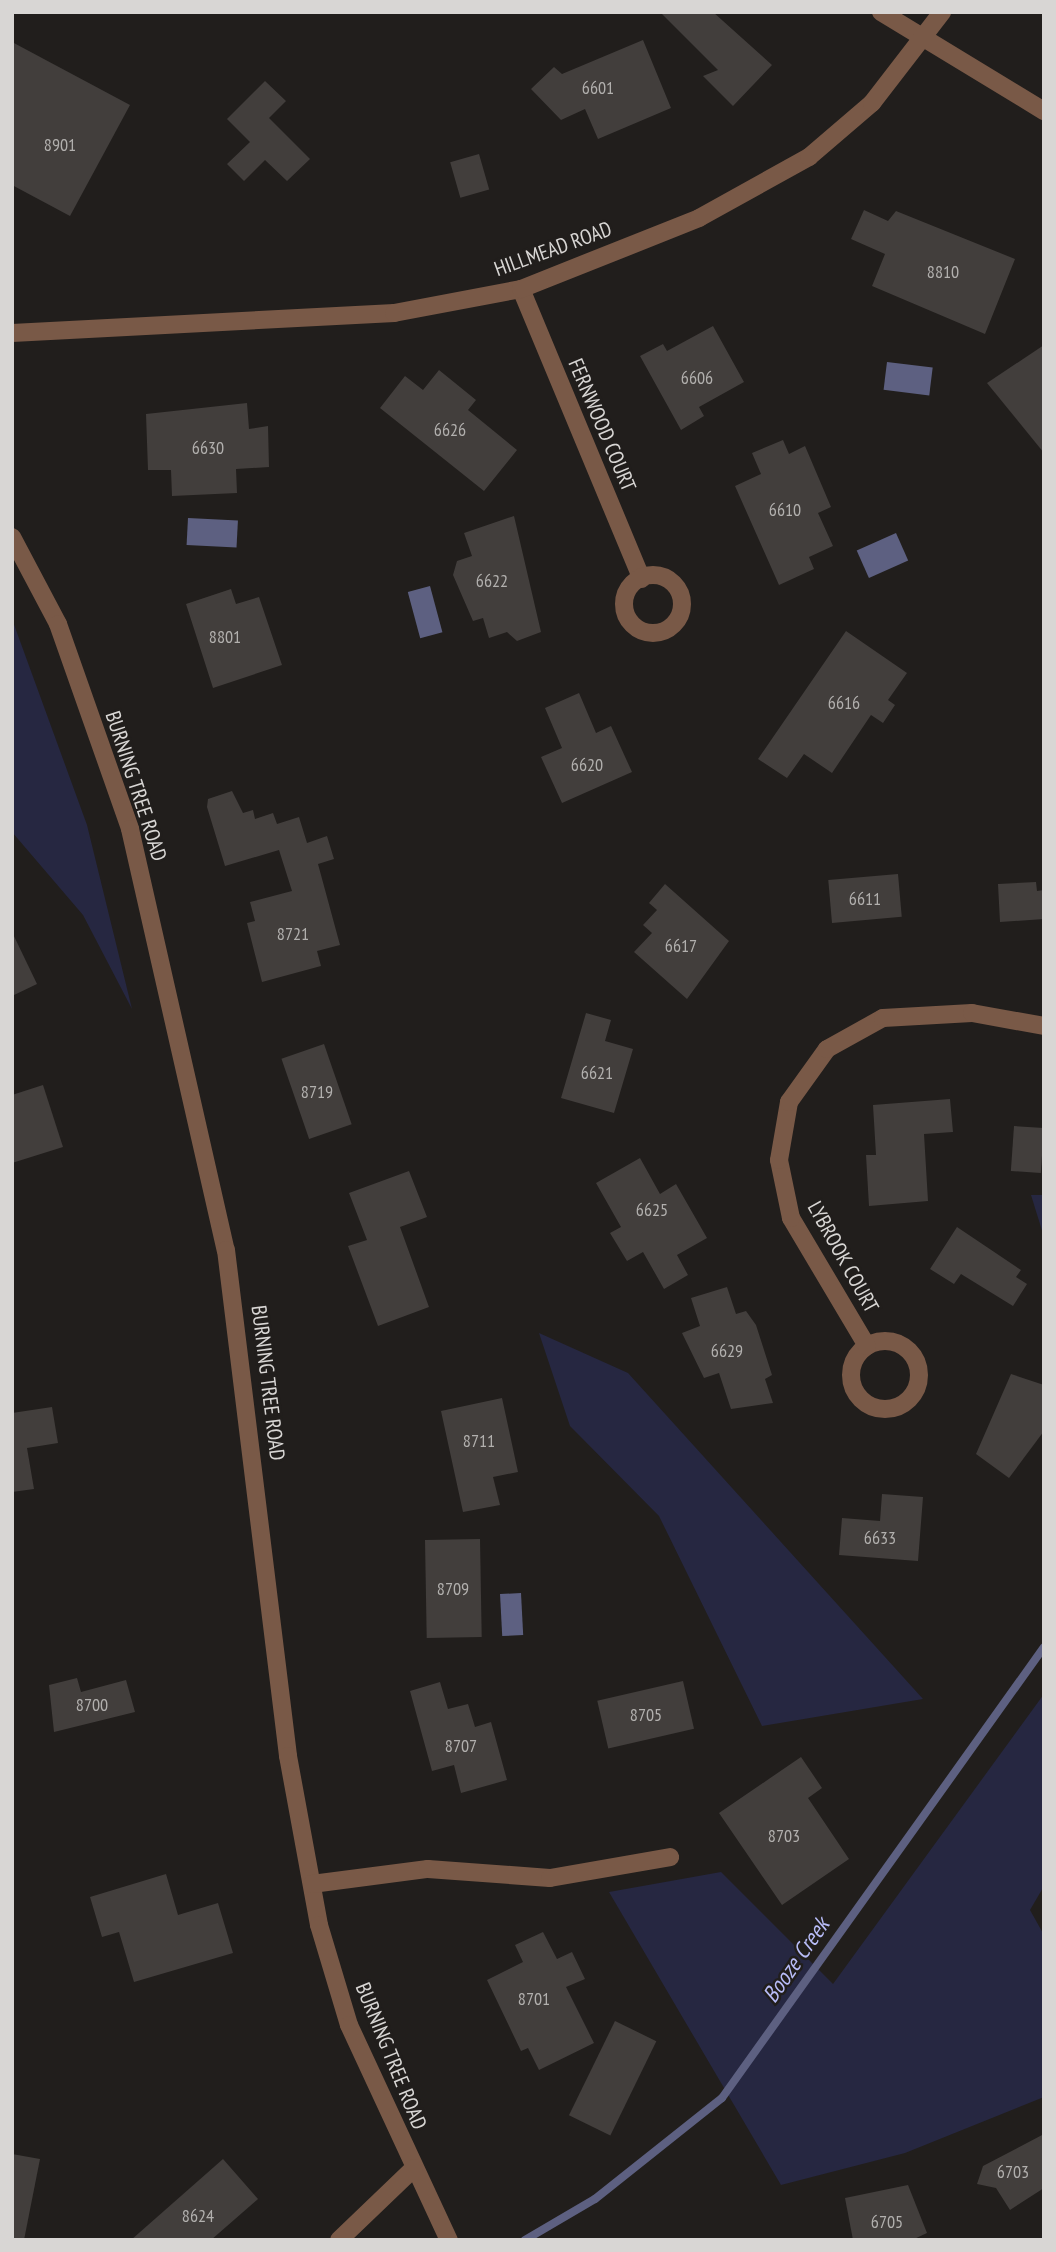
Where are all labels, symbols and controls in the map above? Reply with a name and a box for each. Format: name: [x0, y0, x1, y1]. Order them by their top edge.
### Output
house number: 6601: [582, 77, 614, 99]
house number: 8901: [44, 134, 76, 156]
street label: HILLMEAD ROAD: [491, 216, 615, 282]
house number: 8810: [927, 261, 959, 283]
street label: FERNWOOD COURT: [563, 355, 641, 495]
house number: 6606: [681, 367, 713, 389]
house number: 6626: [434, 419, 466, 441]
house number: 6630: [192, 437, 224, 459]
house number: 6610: [769, 499, 801, 521]
house number: 6622: [476, 570, 508, 592]
house number: 8801: [209, 626, 241, 648]
house number: 6616: [828, 692, 860, 714]
street label: BURNING TREE ROAD: [100, 708, 172, 864]
house number: 6620: [571, 754, 603, 776]
house number: 6611: [849, 888, 881, 910]
house number: 8721: [277, 923, 309, 945]
house number: 6617: [665, 935, 697, 957]
house number: 6621: [581, 1062, 613, 1084]
house number: 8719: [301, 1081, 333, 1103]
street label: LYBROOK COURT: [802, 1197, 884, 1317]
house number: 6625: [636, 1199, 668, 1221]
street label: BURNING TREE ROAD: [246, 1304, 290, 1462]
house number: 6629: [711, 1340, 743, 1362]
house number: 8711: [463, 1430, 495, 1452]
house number: 6633: [864, 1527, 896, 1549]
house number: 8709: [437, 1578, 469, 1600]
house number: 8700: [76, 1694, 108, 1716]
house number: 8705: [630, 1704, 662, 1726]
house number: 8707: [445, 1735, 477, 1757]
house number: 8703: [768, 1825, 800, 1847]
water label: Booze Creek: [757, 1912, 835, 2008]
street label: BURNING TREE ROAD: [350, 1979, 432, 2133]
house number: 8701: [518, 1988, 550, 2010]
house number: 6703: [997, 2161, 1029, 2183]
house number: 8624: [182, 2205, 214, 2227]
house number: 6705: [871, 2211, 903, 2233]

